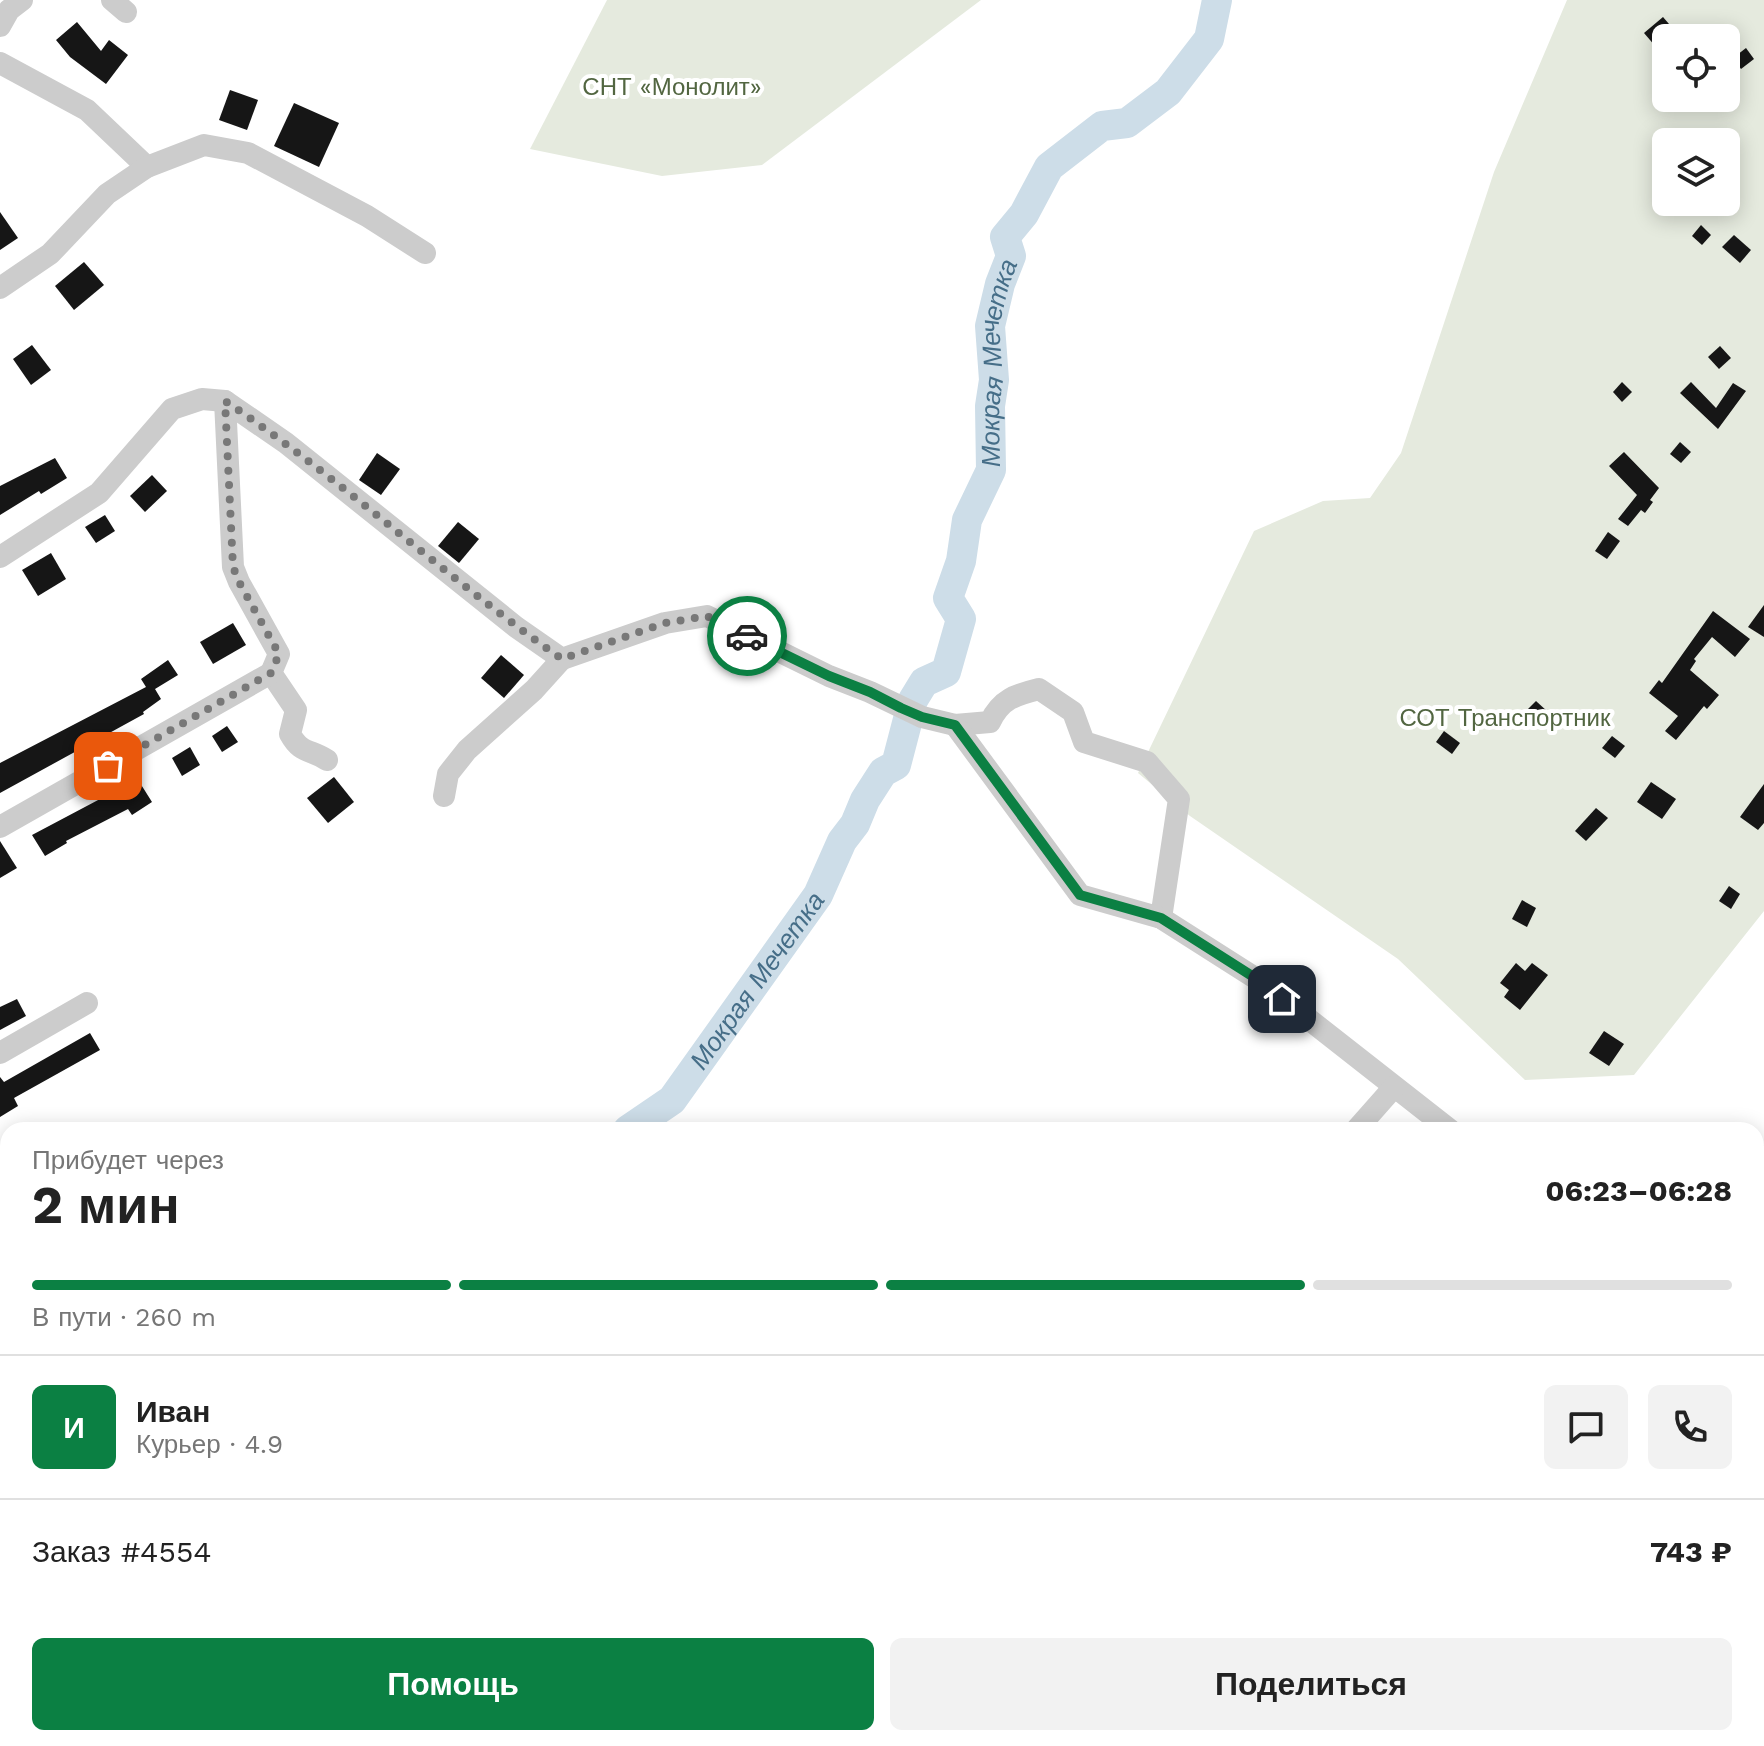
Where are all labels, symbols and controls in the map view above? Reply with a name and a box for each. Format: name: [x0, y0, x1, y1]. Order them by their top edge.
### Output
map controls: [1652, 24, 1740, 216]
button: locate: [1652, 24, 1740, 112]
park label: СНТ «Монолит»: [582, 73, 762, 101]
button: layers: [1652, 128, 1740, 216]
water label: Мокрая Мечетка: [975, 254, 1023, 467]
courier: [707, 596, 787, 676]
icon: car: [725, 614, 769, 658]
park label: СОТ Транспортник: [1400, 704, 1611, 732]
pin: [74, 732, 142, 800]
icon: bag: [86, 744, 130, 788]
water label: Мокрая Мечетка: [684, 886, 830, 1075]
pin: [1248, 965, 1316, 1033]
icon: home: [1260, 977, 1304, 1021]
text: Прибудет через: [32, 1145, 224, 1175]
text: 06:23–06:28: [1545, 1173, 1732, 1208]
text: 2 мин: [32, 1175, 180, 1236]
text: В пути · 260 m: [32, 1302, 216, 1332]
button: chat: [1544, 1385, 1628, 1469]
button: phone: [1648, 1385, 1732, 1469]
text: Иван: [136, 1394, 210, 1429]
text: И: [63, 1410, 85, 1445]
text: Курьер · 4.9: [136, 1429, 283, 1459]
text: Заказ #4554: [32, 1534, 212, 1569]
text: 743 ₽: [1650, 1534, 1732, 1569]
button: Помощь: [32, 1638, 874, 1730]
button: Поделиться: [890, 1638, 1732, 1730]

